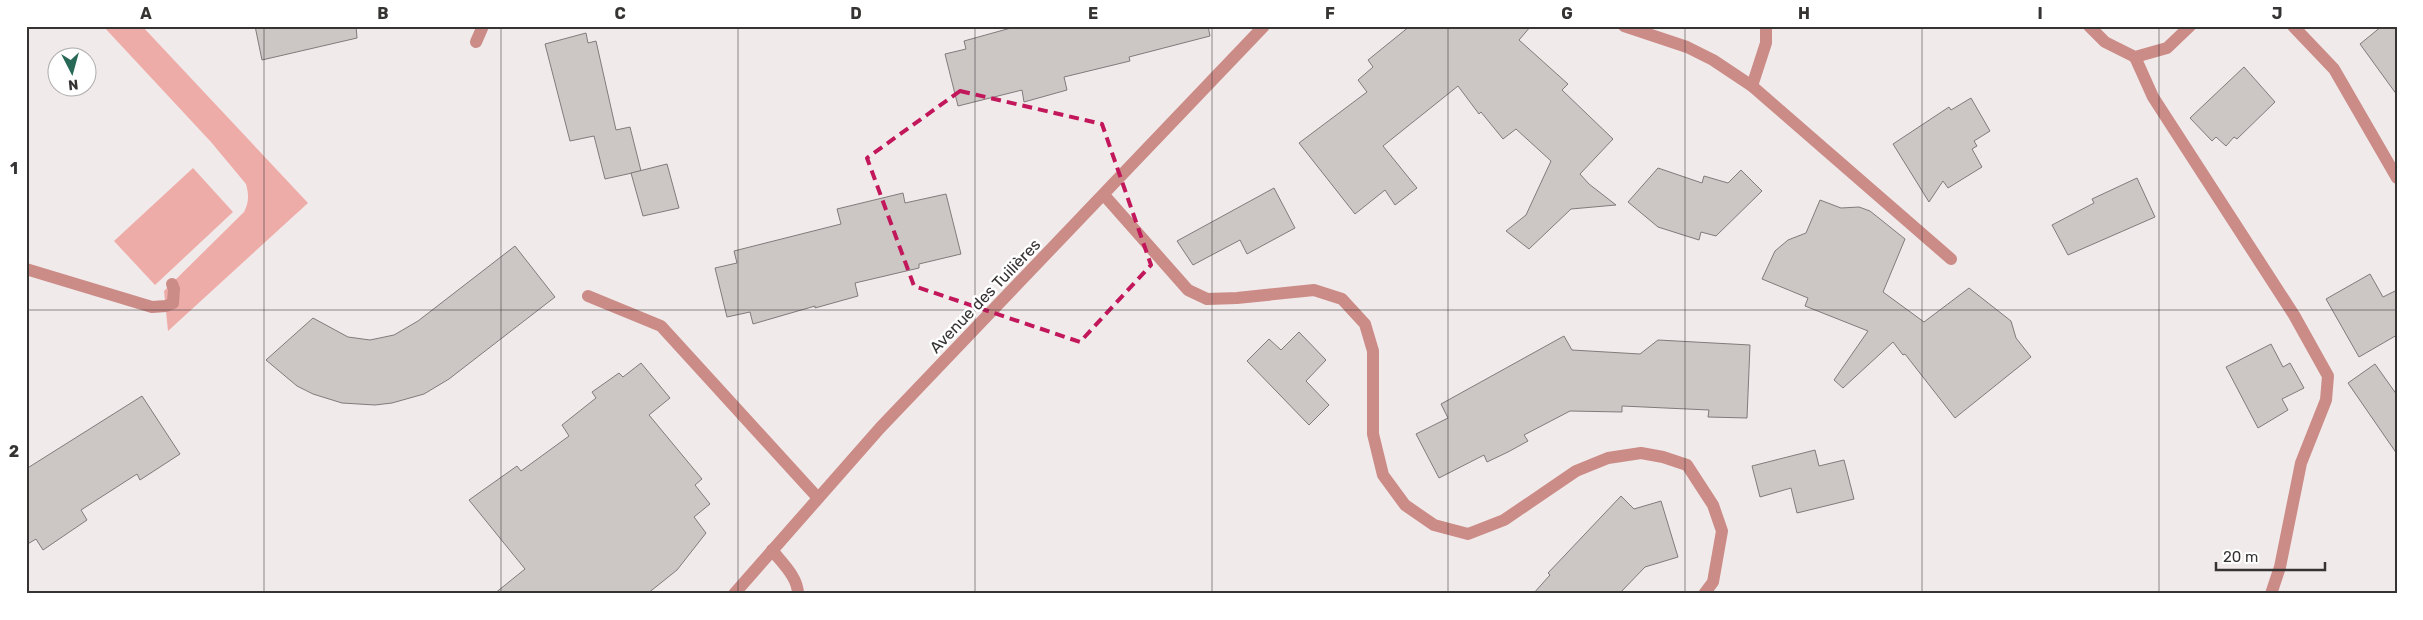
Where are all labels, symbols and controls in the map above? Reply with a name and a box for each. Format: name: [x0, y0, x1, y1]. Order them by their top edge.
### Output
text: A: [140, 4, 152, 23]
text: B: [377, 4, 389, 23]
text: C: [614, 4, 626, 23]
text: D: [850, 4, 862, 23]
text: E: [1088, 4, 1098, 23]
text: F: [1325, 4, 1335, 23]
text: G: [1561, 4, 1573, 23]
text: H: [1798, 4, 1810, 23]
text: I: [2037, 4, 2043, 23]
text: J: [2272, 4, 2282, 23]
north arrow: [48, 48, 98, 98]
text: N: [67, 75, 79, 93]
text: 1: [10, 159, 18, 178]
street label: Avenue des Tuilières: [926, 235, 1044, 357]
text: 2: [9, 442, 19, 461]
scale bar: [2216, 540, 2324, 572]
text: 20 m: [2223, 548, 2258, 566]

